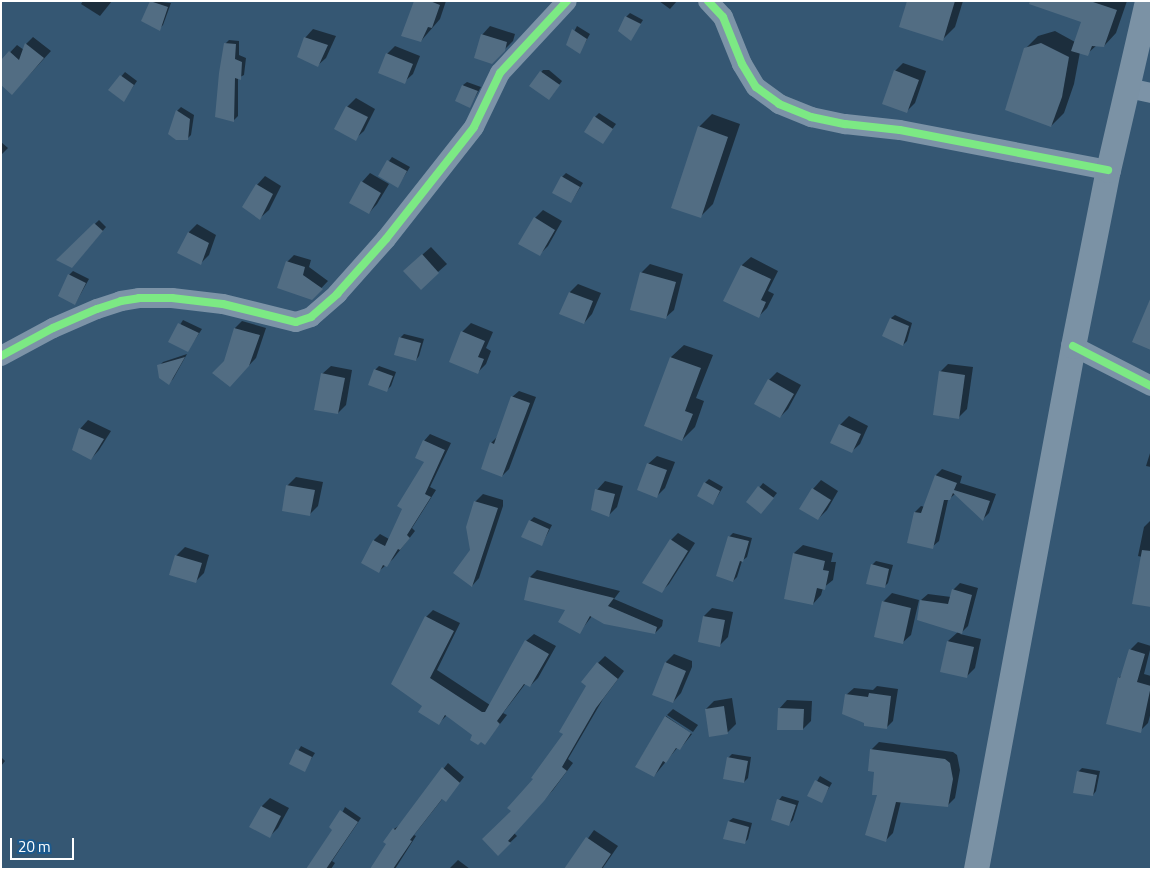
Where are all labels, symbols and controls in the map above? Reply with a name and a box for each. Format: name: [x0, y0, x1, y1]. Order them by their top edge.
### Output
scale bar: [12, 828, 76, 860]
text: 20 m: [18, 835, 51, 858]

